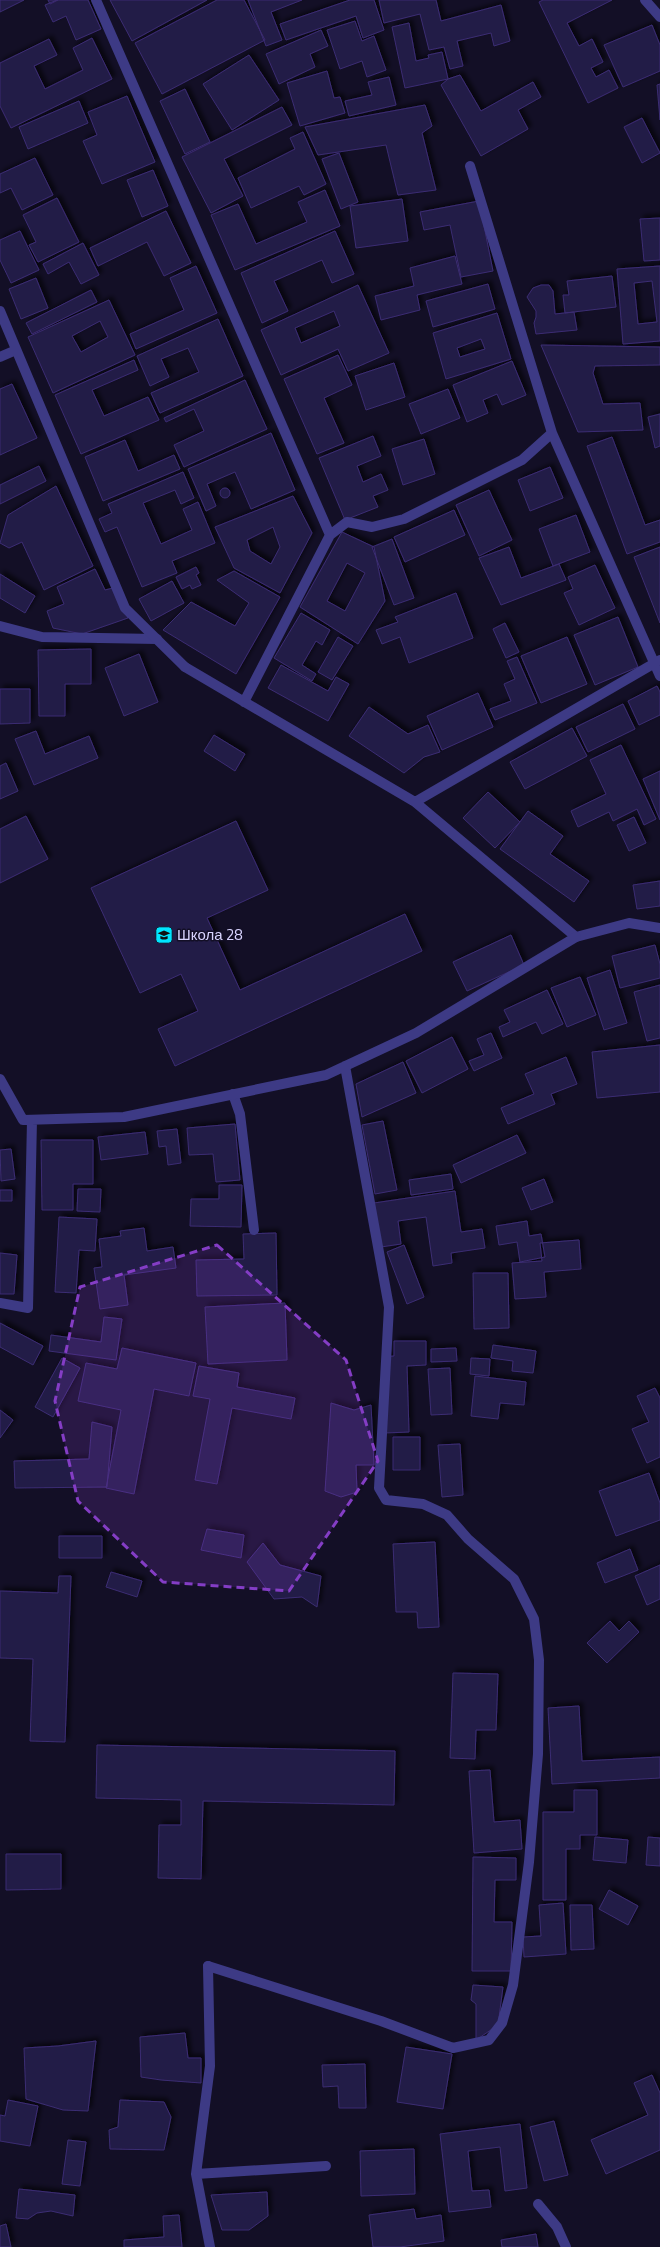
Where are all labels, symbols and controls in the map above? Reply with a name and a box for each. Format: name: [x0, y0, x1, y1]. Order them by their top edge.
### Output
place label: Школа 28: [177, 923, 243, 946]
school or university icon: Школа 28: [154, 925, 174, 945]

